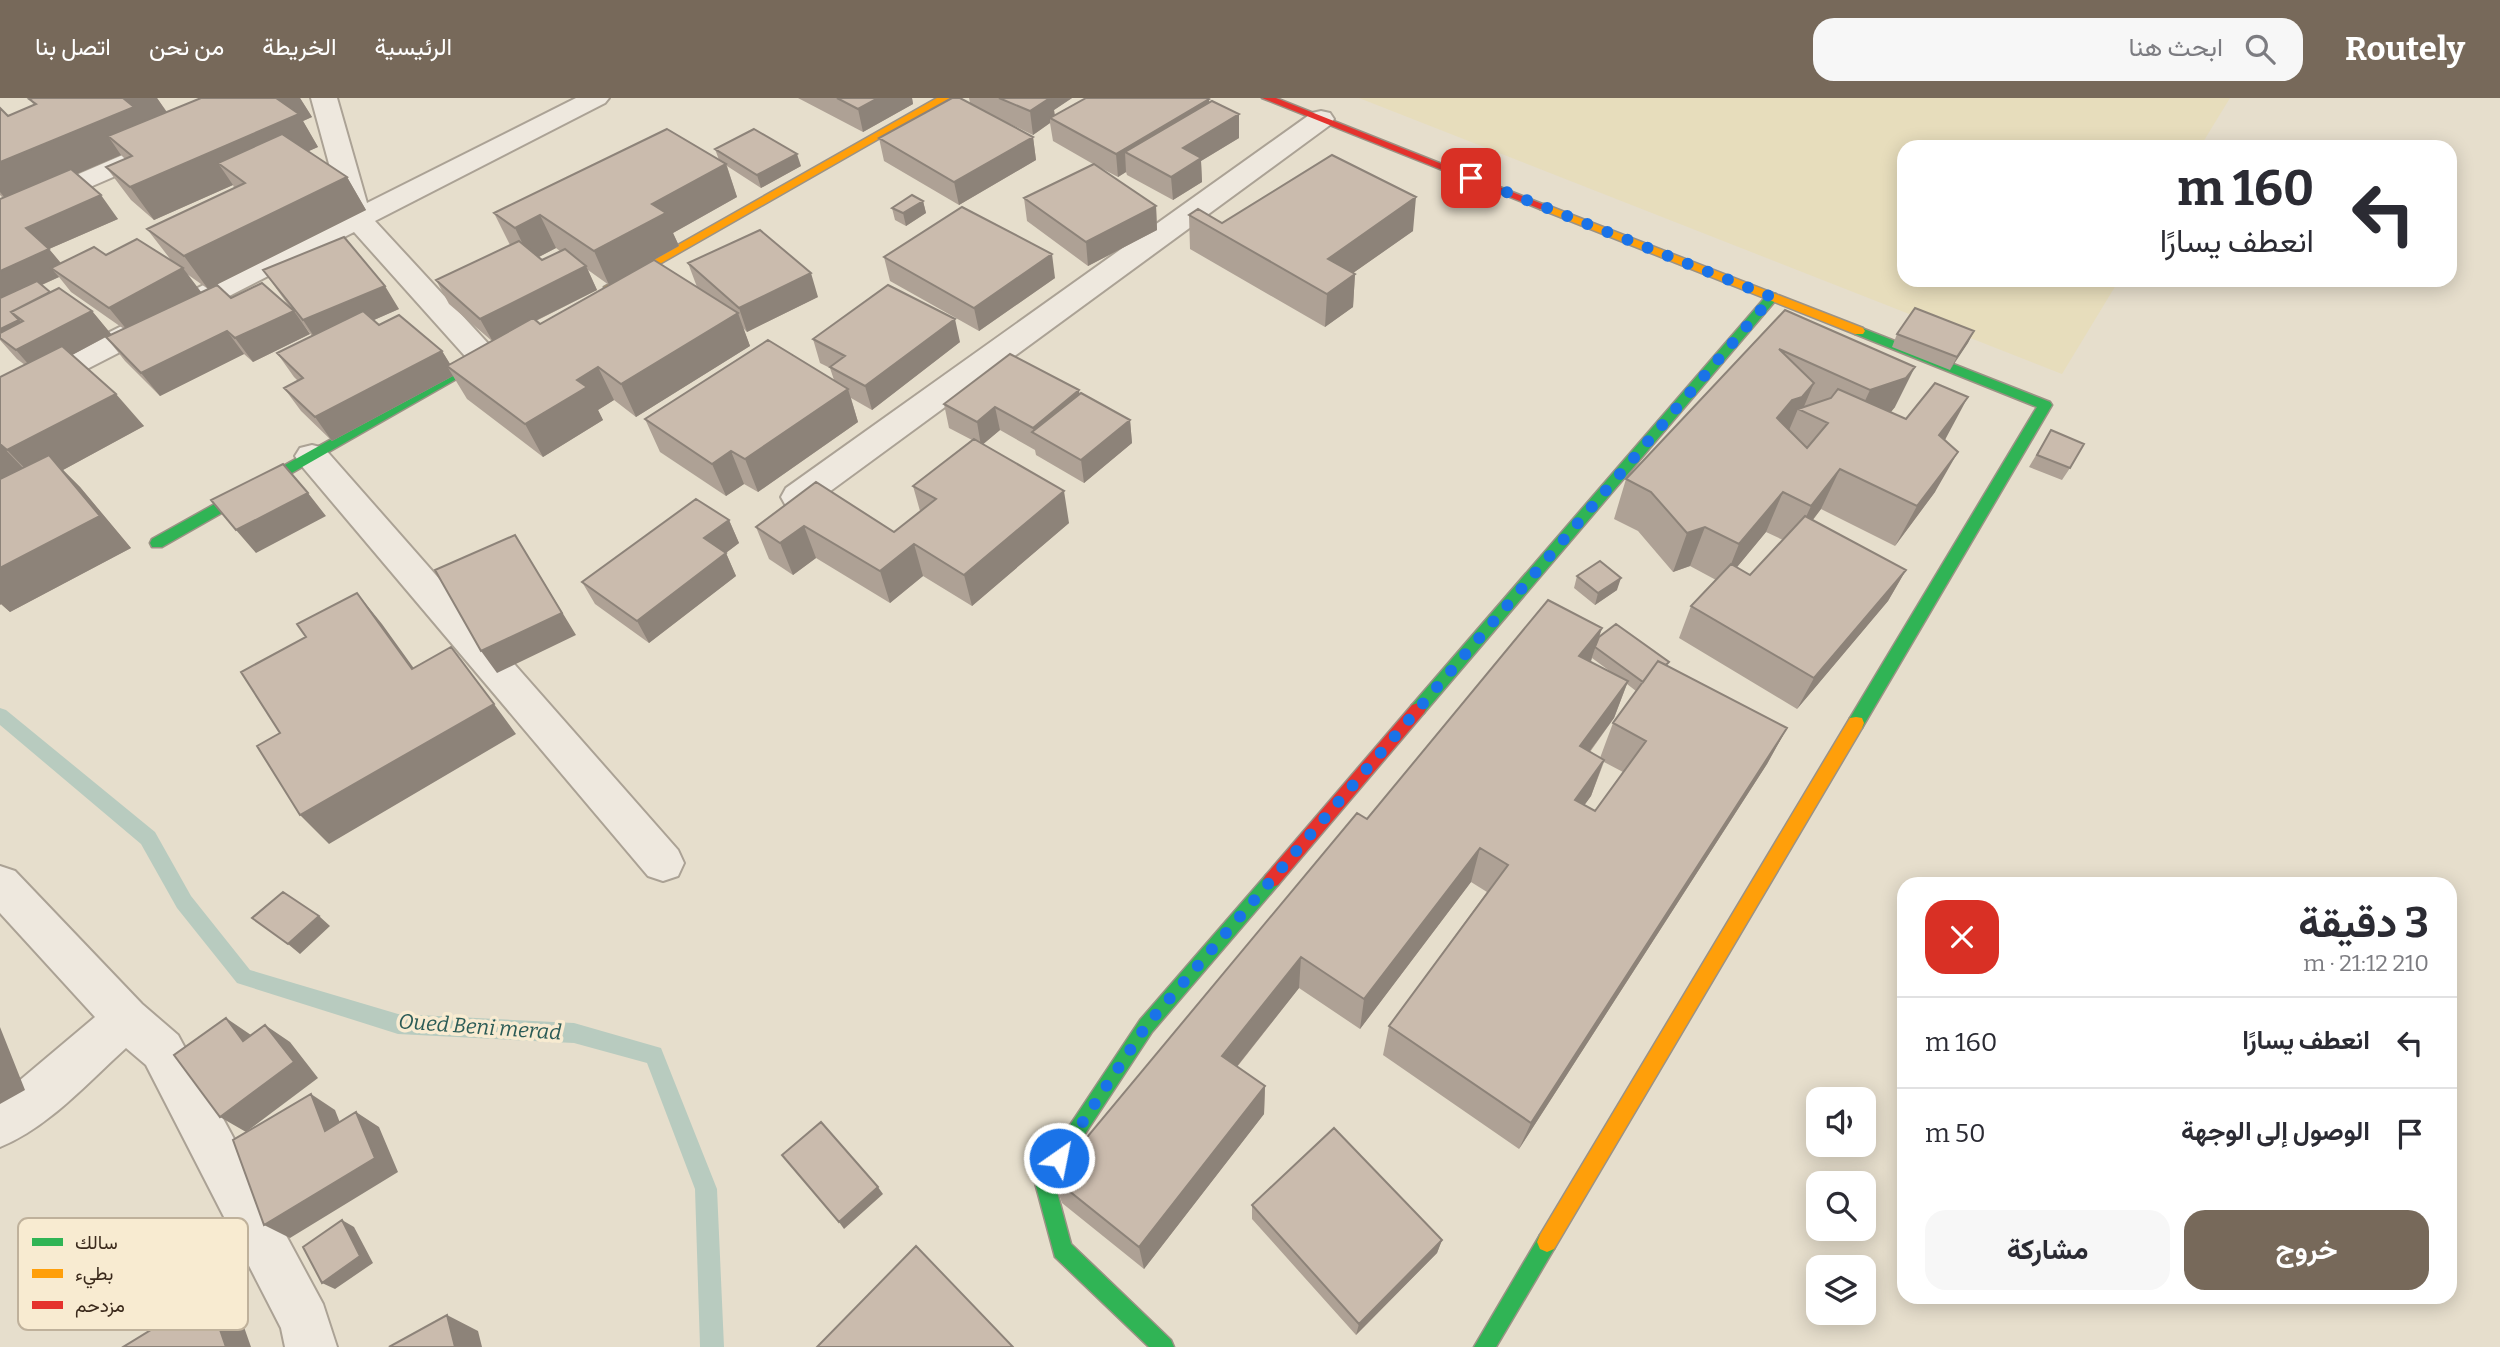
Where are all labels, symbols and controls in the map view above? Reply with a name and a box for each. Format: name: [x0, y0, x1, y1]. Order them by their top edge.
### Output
search box: [1813, 18, 2303, 81]
text: Routely: [2345, 29, 2465, 69]
icon: search: [2241, 30, 2279, 68]
text: ابحث هنا: [2129, 32, 2223, 63]
text: اتصل بنا: [35, 33, 111, 61]
text: من نحن: [149, 33, 224, 61]
text: الخريطة: [262, 33, 337, 61]
text: الرئيسية: [375, 33, 452, 61]
pin: [1441, 148, 1501, 208]
icon: arrive: [1452, 159, 1490, 197]
text: 160 m: [2177, 159, 2314, 218]
icon: left: [2338, 168, 2429, 259]
text: انعطف يسارًا: [2160, 222, 2314, 260]
text: 3 دقيقة: [2298, 898, 2429, 948]
button: close: [1925, 900, 1999, 974]
text: 210 m · 21:12: [2303, 949, 2429, 977]
water label: Oued Beni merad: [398, 1008, 562, 1046]
icon: left: [2391, 1024, 2429, 1062]
text: انعطف يسارًا: [2242, 1025, 2370, 1056]
text: 160 m: [1925, 1027, 1998, 1058]
map controls: [1806, 1087, 1876, 1325]
button: sound: [1806, 1087, 1876, 1157]
icon: arrive: [2391, 1115, 2429, 1153]
text: الوصول إلى الوجهة: [2181, 1116, 2370, 1147]
text: 50 m: [1925, 1118, 1986, 1149]
position arrow: [1022, 1121, 1096, 1195]
button: search: [1806, 1171, 1876, 1241]
button: مشاركة: [1925, 1210, 2170, 1290]
button: خروج: [2184, 1210, 2429, 1290]
legend: [18, 1218, 248, 1330]
text: سالك: [75, 1231, 118, 1254]
button: layers: [1806, 1255, 1876, 1325]
text: بطيء: [75, 1262, 113, 1289]
text: مزدحم: [75, 1294, 125, 1318]

